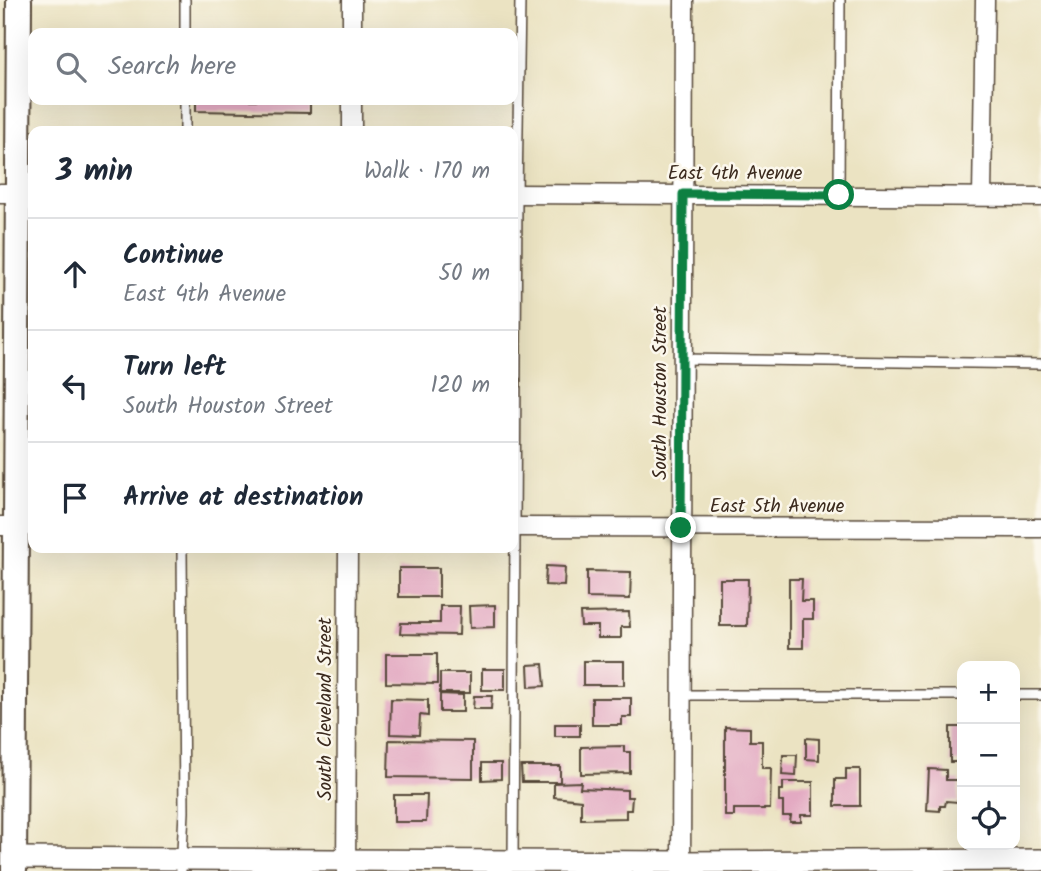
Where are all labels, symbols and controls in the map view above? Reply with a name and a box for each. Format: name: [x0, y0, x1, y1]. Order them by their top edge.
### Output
search box: [28, 28, 518, 105]
text: Search here: [108, 46, 236, 88]
icon: search: [52, 48, 90, 86]
text: 3 min: [56, 148, 133, 196]
text: Walk · 170 m: [364, 154, 490, 190]
street label: East 4th Avenue: [668, 159, 803, 189]
route start: [823, 179, 854, 210]
text: Continue: [123, 235, 224, 277]
icon: ahead: [56, 255, 94, 293]
text: 50 m: [439, 256, 490, 292]
text: East 4th Avenue: [123, 277, 286, 313]
street label: South Houston Street: [646, 306, 676, 480]
text: Turn left: [123, 347, 226, 389]
icon: left: [56, 367, 94, 405]
text: 120 m: [430, 368, 490, 404]
text: South Houston Street: [123, 389, 333, 425]
text: Arrive at destination: [123, 477, 363, 519]
icon: arrive: [56, 479, 94, 517]
street label: East 5th Avenue: [710, 492, 845, 522]
route end: [665, 512, 696, 543]
street label: South Cleveland Street: [311, 617, 341, 801]
map controls: [957, 661, 1020, 850]
button: +: [957, 661, 1020, 724]
button: −: [957, 724, 1020, 787]
button: locate: [957, 787, 1020, 850]

